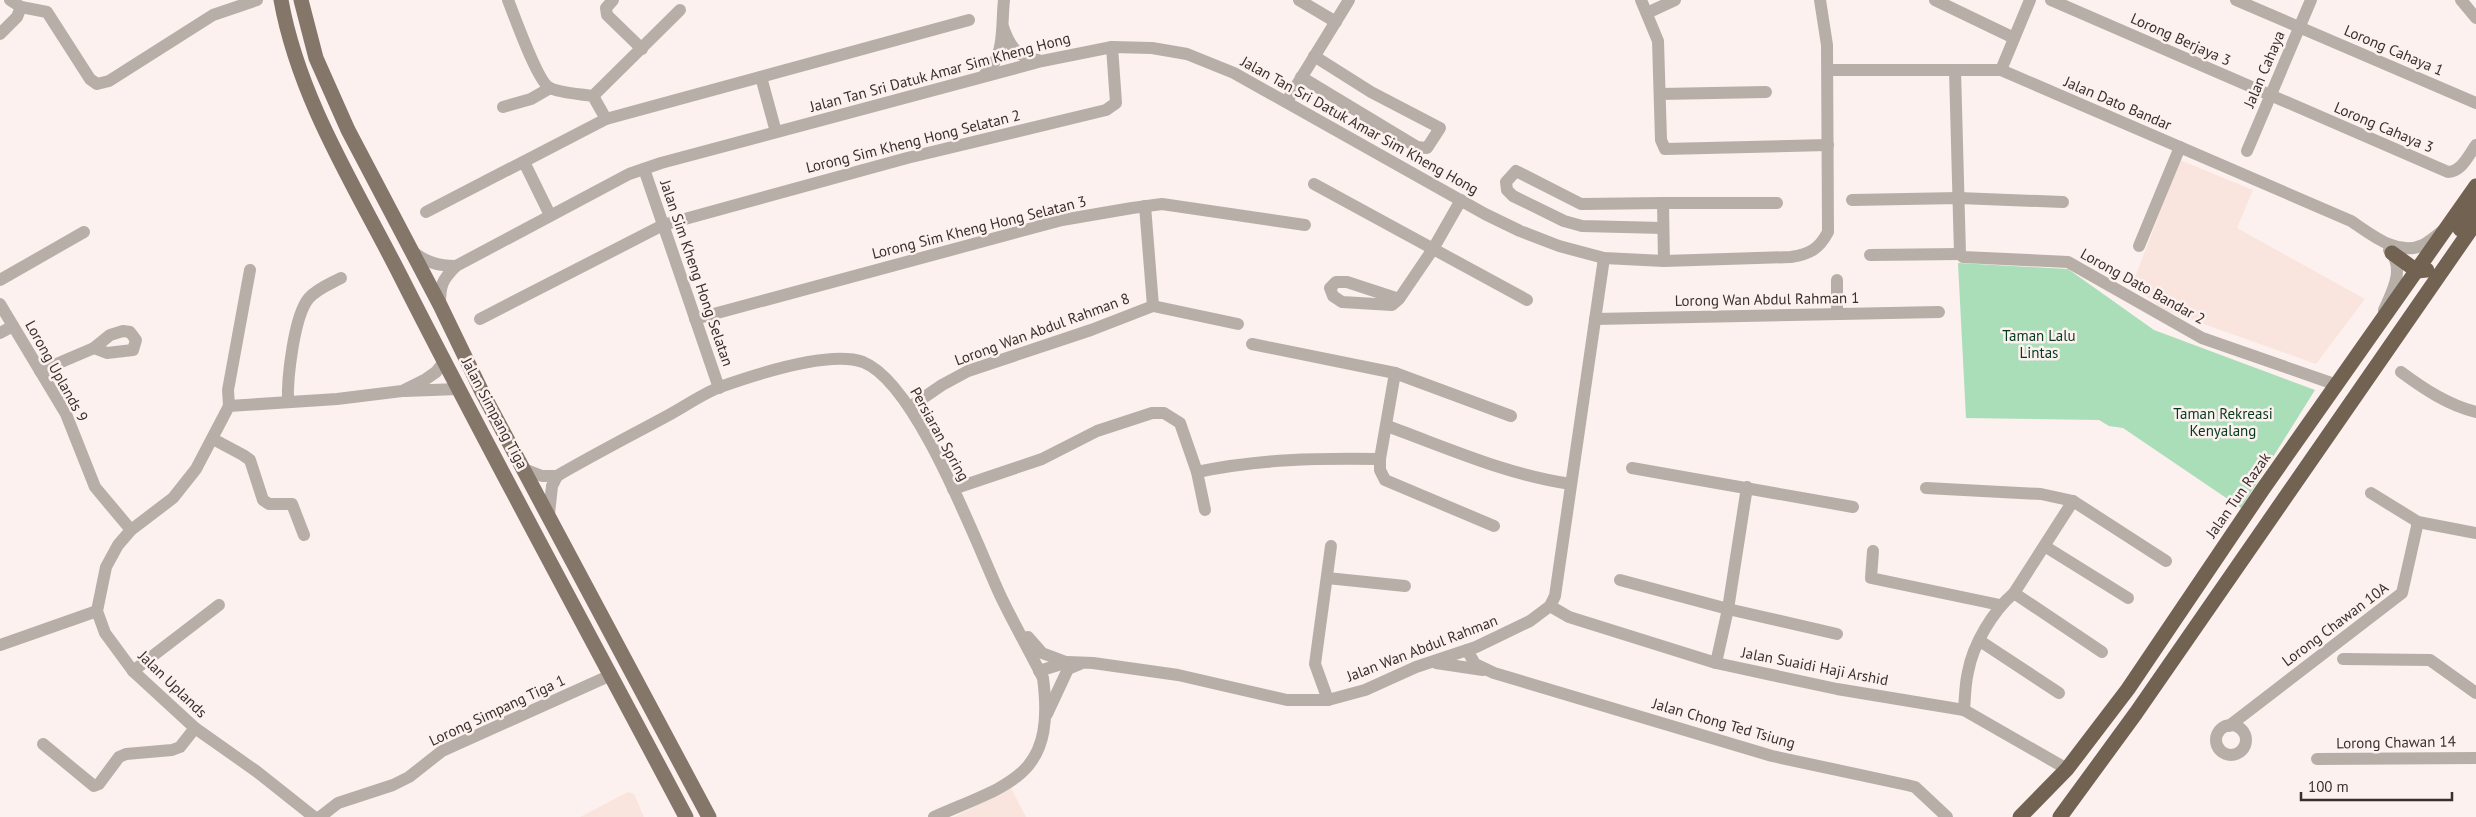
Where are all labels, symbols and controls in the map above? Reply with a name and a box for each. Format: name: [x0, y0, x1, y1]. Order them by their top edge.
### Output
street label: Lorong Berjaya 3: [2128, 8, 2234, 70]
street label: Lorong Cahaya 1: [2341, 20, 2447, 80]
street label: Jalan Tan Sri Datuk Amar Sim Kheng Hong: [807, 28, 1072, 116]
street label: Jalan Cahaya: [2239, 28, 2289, 111]
street label: Jalan Tan Sri Datuk Amar Sim Kheng Hong: [1237, 51, 1482, 198]
street label: Jalan Dato Bandar: [2060, 71, 2175, 134]
street label: Lorong Cahaya 3: [2331, 97, 2437, 157]
street label: Lorong Sim Kheng Hong Selatan 2: [804, 105, 1022, 177]
street label: Jalan Sim Kheng Hong Selatan: [656, 176, 738, 369]
street label: Lorong Sim Kheng Hong Selatan 3: [870, 191, 1088, 263]
street label: Lorong Dato Bandar 2: [2077, 244, 2209, 328]
street label: Lorong Wan Abdul Rahman 8: [952, 288, 1132, 370]
street label: Lorong Wan Abdul Rahman 1: [1674, 288, 1860, 310]
street label: Lorong Uplands 9: [21, 317, 93, 425]
park label: Taman Lalu Lintas: [2002, 326, 2076, 362]
street label: Jalan Simpang Tiga: [457, 353, 532, 472]
street label: Persiaran Spring: [906, 384, 974, 484]
park label: Taman Rekreasi Kenyalang: [2173, 404, 2273, 440]
street label: Jalan Tun Razak: [2201, 448, 2275, 542]
street label: Lorong Chawan 10A: [2278, 578, 2392, 670]
street label: Jalan Wan Abdul Rahman: [1343, 610, 1500, 686]
street label: Jalan Suaidi Haji Arshid: [1739, 642, 1890, 690]
street label: Jalan Uplands: [134, 646, 211, 721]
street label: Lorong Simpang Tiga 1: [426, 670, 568, 750]
street label: Jalan Chong Ted Tsiung: [1650, 693, 1798, 752]
street label: Lorong Chawan 14: [2336, 731, 2456, 753]
scale bar: [2301, 770, 2452, 802]
text: 100 m: [2308, 777, 2349, 796]

